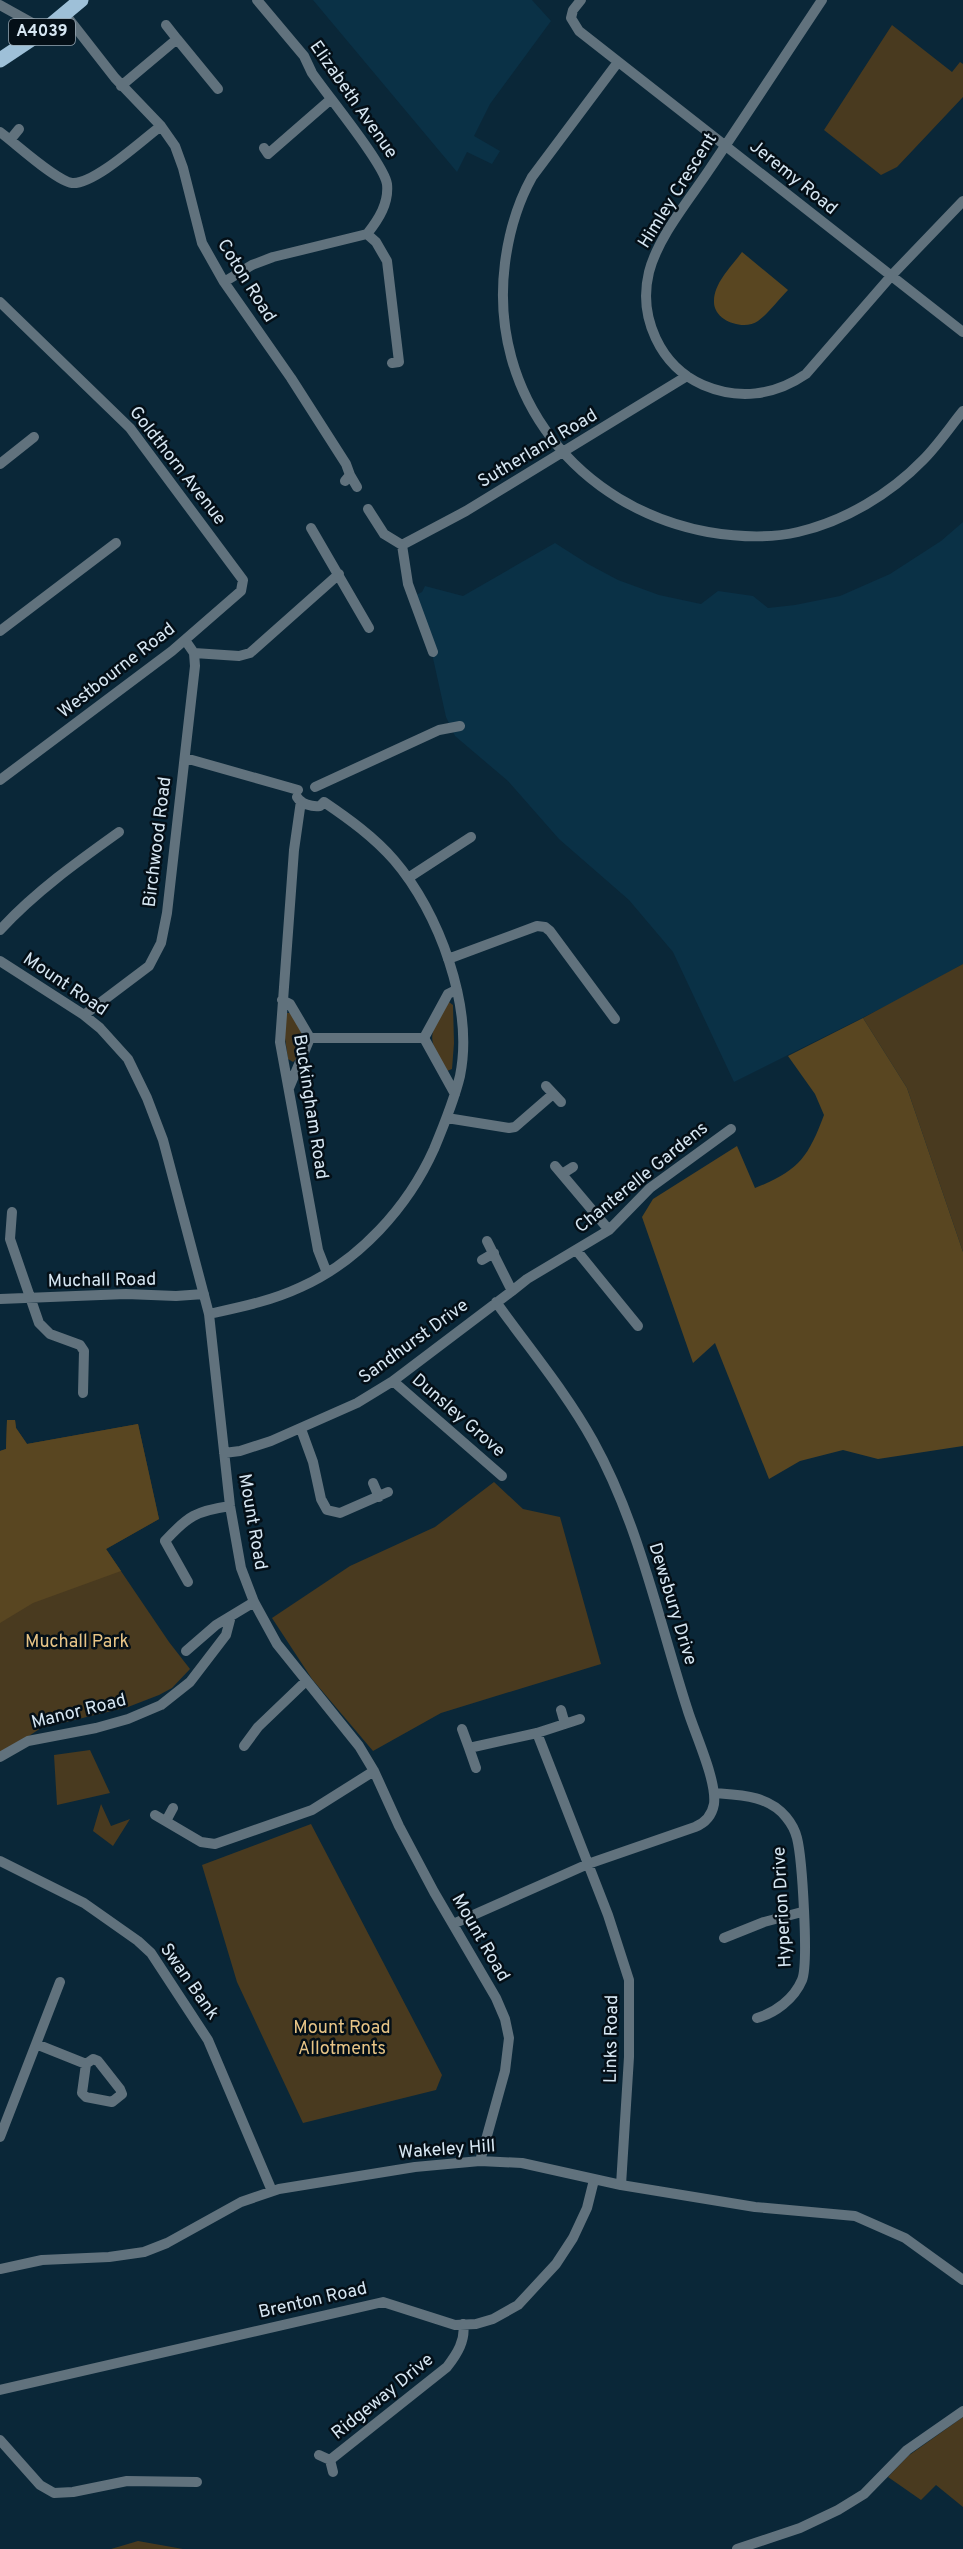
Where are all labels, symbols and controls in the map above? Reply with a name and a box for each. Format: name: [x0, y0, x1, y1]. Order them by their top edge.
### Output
road number: A4039: [9, 19, 75, 45]
street label: Elizabeth Avenue: [304, 37, 402, 163]
street label: Himley Crescent: [633, 129, 723, 253]
street label: Jeremy Road: [744, 135, 842, 221]
street label: Coton Road: [211, 235, 281, 327]
street label: Goldthorn Avenue: [123, 402, 231, 530]
street label: Sutherland Road: [474, 404, 602, 494]
street label: Westbourne Road: [54, 618, 180, 724]
street label: Birchwood Road: [139, 775, 177, 909]
street label: Mount Road: [18, 948, 112, 1022]
street label: Buckingham Road: [287, 1033, 333, 1181]
street label: Chanterelle Gardens: [571, 1117, 713, 1239]
street label: Muchall Road: [48, 1269, 156, 1293]
street label: Sandhurst Drive: [355, 1294, 473, 1390]
street label: Dunsley Grove: [406, 1369, 510, 1463]
street label: Mount Road: [232, 1472, 272, 1572]
street label: Dewsbury Drive: [642, 1540, 702, 1668]
park label: Muchall Park: [25, 1631, 129, 1654]
street label: Manor Road: [29, 1689, 129, 1735]
street label: Hyperion Drive: [768, 1846, 798, 1968]
street label: Mount Road: [446, 1890, 514, 1986]
street label: Swan Bank: [154, 1939, 224, 2025]
street label: Links Road: [600, 1995, 624, 2083]
park label: Mount Road Allotments: [293, 2017, 391, 2061]
street label: Wakeley Hill: [398, 2135, 496, 2165]
street label: Brenton Road: [256, 2277, 370, 2325]
street label: Ridgeway Drive: [327, 2349, 439, 2445]

